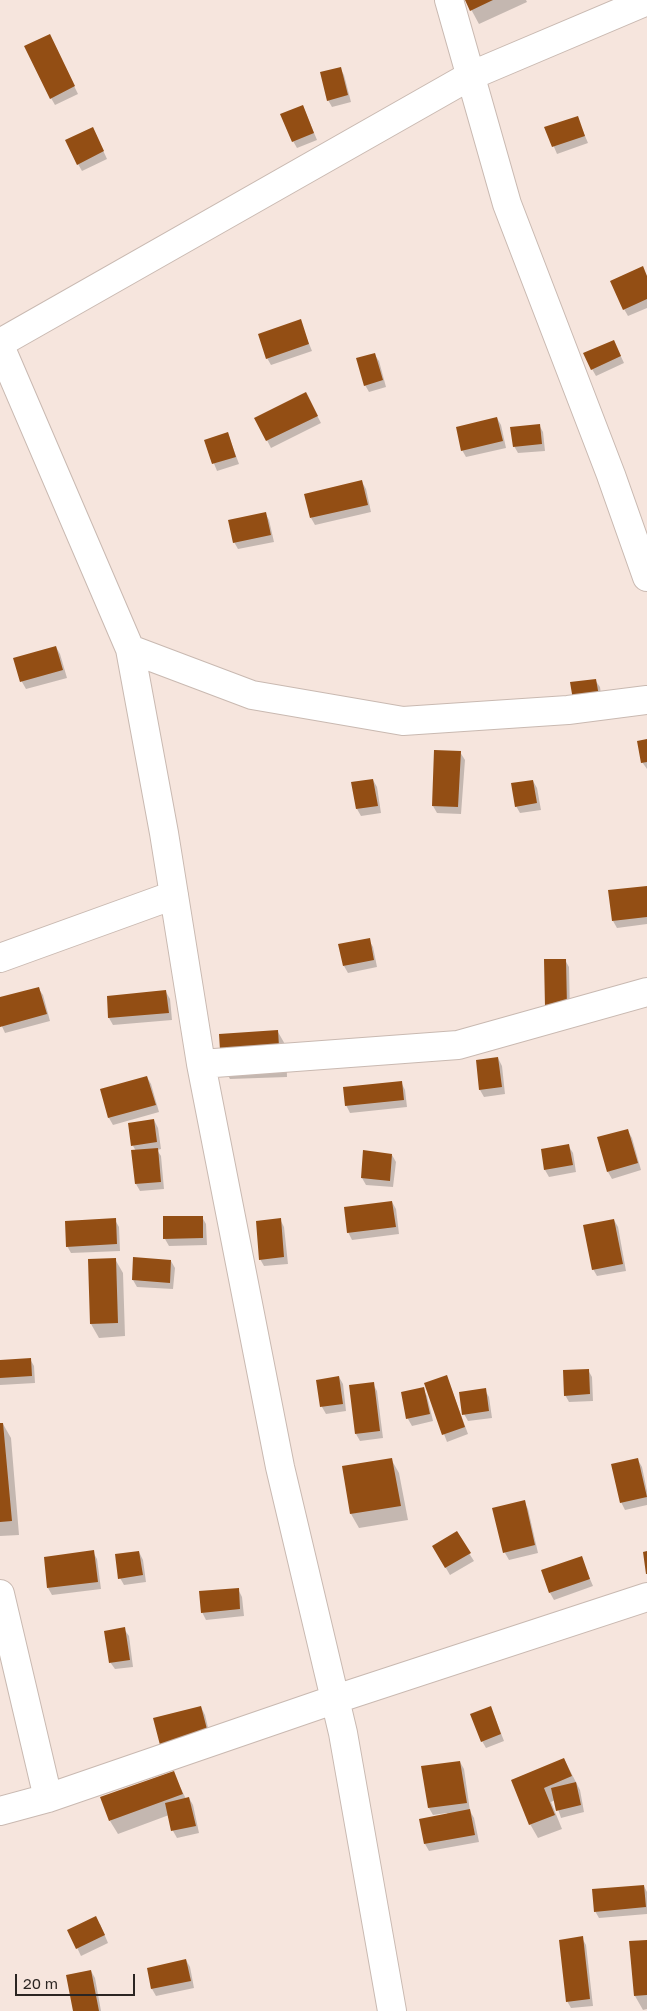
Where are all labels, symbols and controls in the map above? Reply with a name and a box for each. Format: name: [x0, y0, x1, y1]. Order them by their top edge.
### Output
scale bar: [18, 1964, 138, 1996]
text: 20 m: [23, 1974, 58, 1992]

